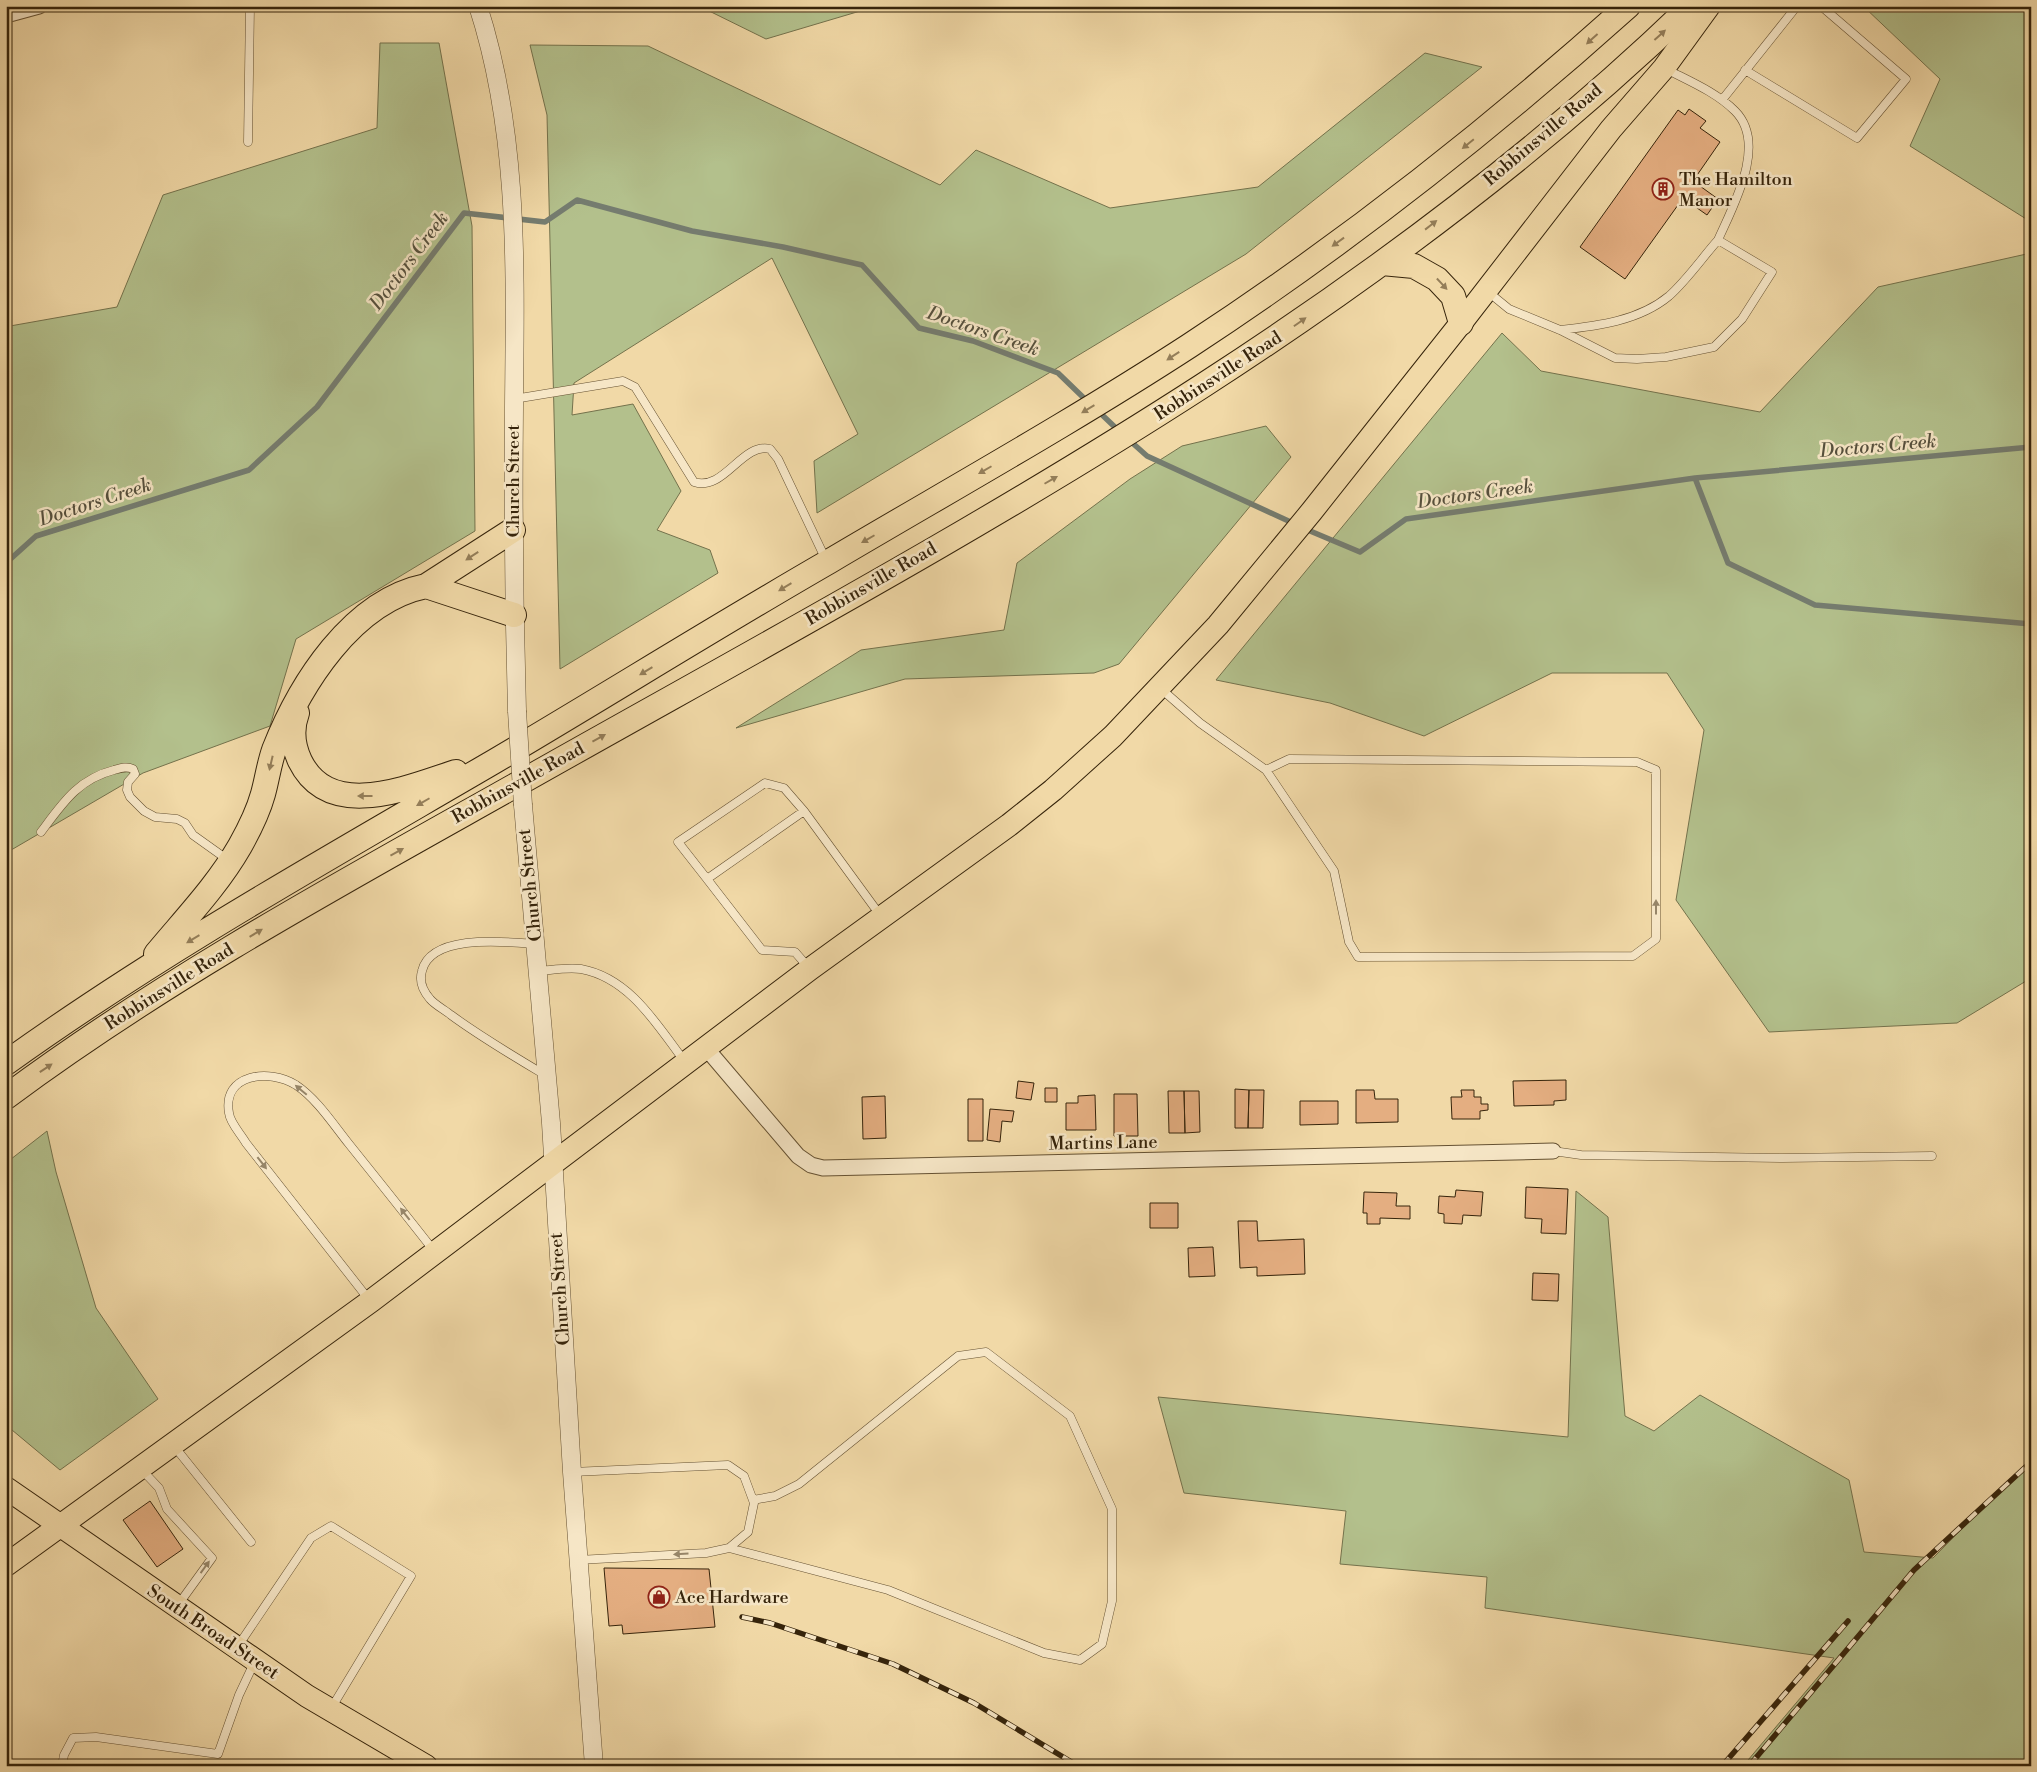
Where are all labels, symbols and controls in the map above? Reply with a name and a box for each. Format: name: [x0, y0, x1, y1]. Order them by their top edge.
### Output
one-way arrow: [1653, 29, 1665, 41]
one-way arrow: [1586, 33, 1598, 45]
street label: Robbinsville Road: [1479, 78, 1608, 191]
one-way arrow: [1462, 139, 1475, 150]
place label: The Hamilton Manor: [1679, 168, 1793, 212]
building icon: The Hamilton Manor: [1651, 177, 1675, 201]
water label: Doctors Creek: [364, 207, 454, 316]
one-way arrow: [1424, 220, 1437, 231]
one-way arrow: [1332, 237, 1345, 247]
one-way arrow: [1436, 278, 1448, 290]
water label: Doctors Creek: [923, 300, 1042, 361]
one-way arrow: [1294, 317, 1307, 327]
street label: Robbinsville Road: [1150, 326, 1287, 426]
one-way arrow: [1166, 351, 1180, 361]
one-way arrow: [1082, 405, 1095, 414]
street label: Church Street: [502, 424, 525, 538]
water label: Doctors Creek: [1818, 429, 1937, 463]
one-way arrow: [979, 466, 992, 475]
water label: Doctors Creek: [35, 473, 154, 532]
water label: Doctors Creek: [1414, 474, 1535, 514]
one-way arrow: [1044, 476, 1059, 484]
one-way arrow: [861, 534, 874, 543]
street label: Robbinsville Road: [801, 537, 941, 631]
one-way arrow: [465, 551, 479, 561]
one-way arrow: [779, 583, 792, 592]
one-way arrow: [639, 666, 652, 675]
one-way arrow: [593, 733, 606, 742]
street label: Robbinsville Road: [448, 737, 589, 829]
one-way arrow: [267, 756, 275, 771]
one-way arrow: [356, 792, 372, 800]
one-way arrow: [416, 798, 431, 806]
street label: Church Street: [513, 827, 547, 942]
one-way arrow: [389, 848, 404, 856]
one-way arrow: [1652, 899, 1660, 915]
one-way arrow: [249, 928, 262, 937]
one-way arrow: [187, 934, 200, 943]
street label: Robbinsville Road: [100, 938, 238, 1036]
one-way arrow: [39, 1063, 53, 1073]
one-way arrow: [294, 1084, 307, 1095]
street label: Martins Lane: [1048, 1131, 1158, 1155]
one-way arrow: [257, 1157, 268, 1170]
one-way arrow: [399, 1208, 410, 1221]
street label: Church Street: [545, 1231, 575, 1346]
one-way arrow: [673, 1551, 689, 1559]
one-way arrow: [200, 1560, 210, 1573]
street label: South Broad Street: [143, 1579, 284, 1685]
shop icon: Ace Hardware: [647, 1585, 671, 1609]
place label: Ace Hardware: [674, 1586, 789, 1609]

